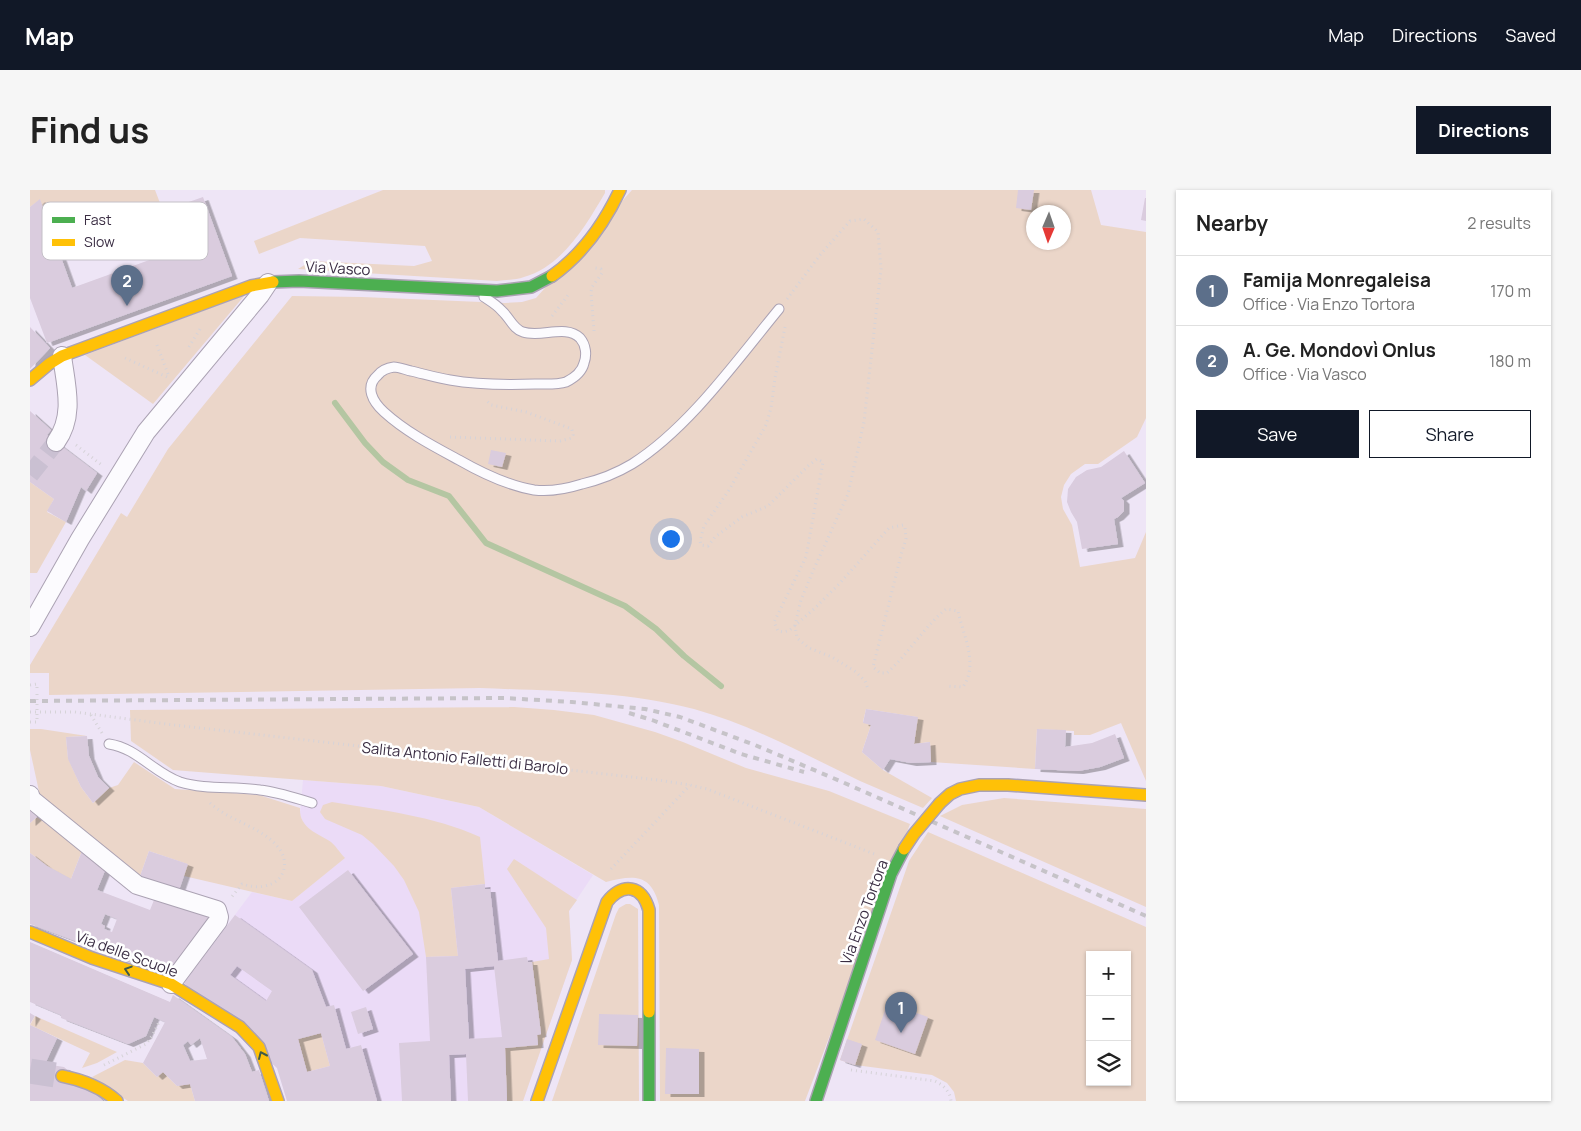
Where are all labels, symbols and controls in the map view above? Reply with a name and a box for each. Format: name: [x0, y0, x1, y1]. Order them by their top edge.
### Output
text: Map: [25, 19, 74, 52]
text: Map: [1328, 23, 1364, 47]
text: Directions: [1392, 23, 1477, 47]
text: Saved: [1505, 23, 1556, 47]
text: Find us: [30, 106, 149, 154]
button: Directions: [1416, 106, 1551, 154]
legend: [42, 202, 208, 260]
north arrow: [1026, 205, 1071, 250]
text: Nearby: [1196, 209, 1268, 237]
text: Fast: [84, 210, 112, 229]
text: 2 results: [1467, 212, 1531, 234]
text: Slow: [84, 232, 115, 251]
street label: Via Vasco: [305, 256, 371, 280]
pin: 2: [111, 265, 143, 306]
text: Famija Monregaleisa: [1243, 267, 1431, 293]
text: 1: [1208, 280, 1216, 302]
text: 170 m: [1490, 280, 1531, 302]
text: Office · Via Enzo Tortora: [1243, 293, 1415, 315]
text: A. Ge. Mondovì Onlus: [1243, 337, 1436, 363]
text: 2: [1207, 350, 1217, 372]
text: 180 m: [1489, 350, 1531, 372]
text: Office · Via Vasco: [1243, 363, 1367, 385]
button: Save: [1196, 410, 1359, 458]
button: Share: [1369, 410, 1531, 458]
your location: [658, 526, 684, 552]
street label: Salita Antonio Falletti di Barolo: [361, 737, 569, 779]
street label: Via Enzo Tortora: [835, 857, 893, 967]
street label: Via delle Scuole: [73, 926, 181, 982]
map controls: [1086, 951, 1131, 1086]
button: +: [1086, 951, 1131, 996]
one-way arrow: [125, 966, 133, 976]
pin: 1: [885, 992, 917, 1033]
button: −: [1086, 996, 1131, 1041]
button: layers: [1086, 1041, 1131, 1086]
one-way arrow: [258, 1051, 269, 1060]

